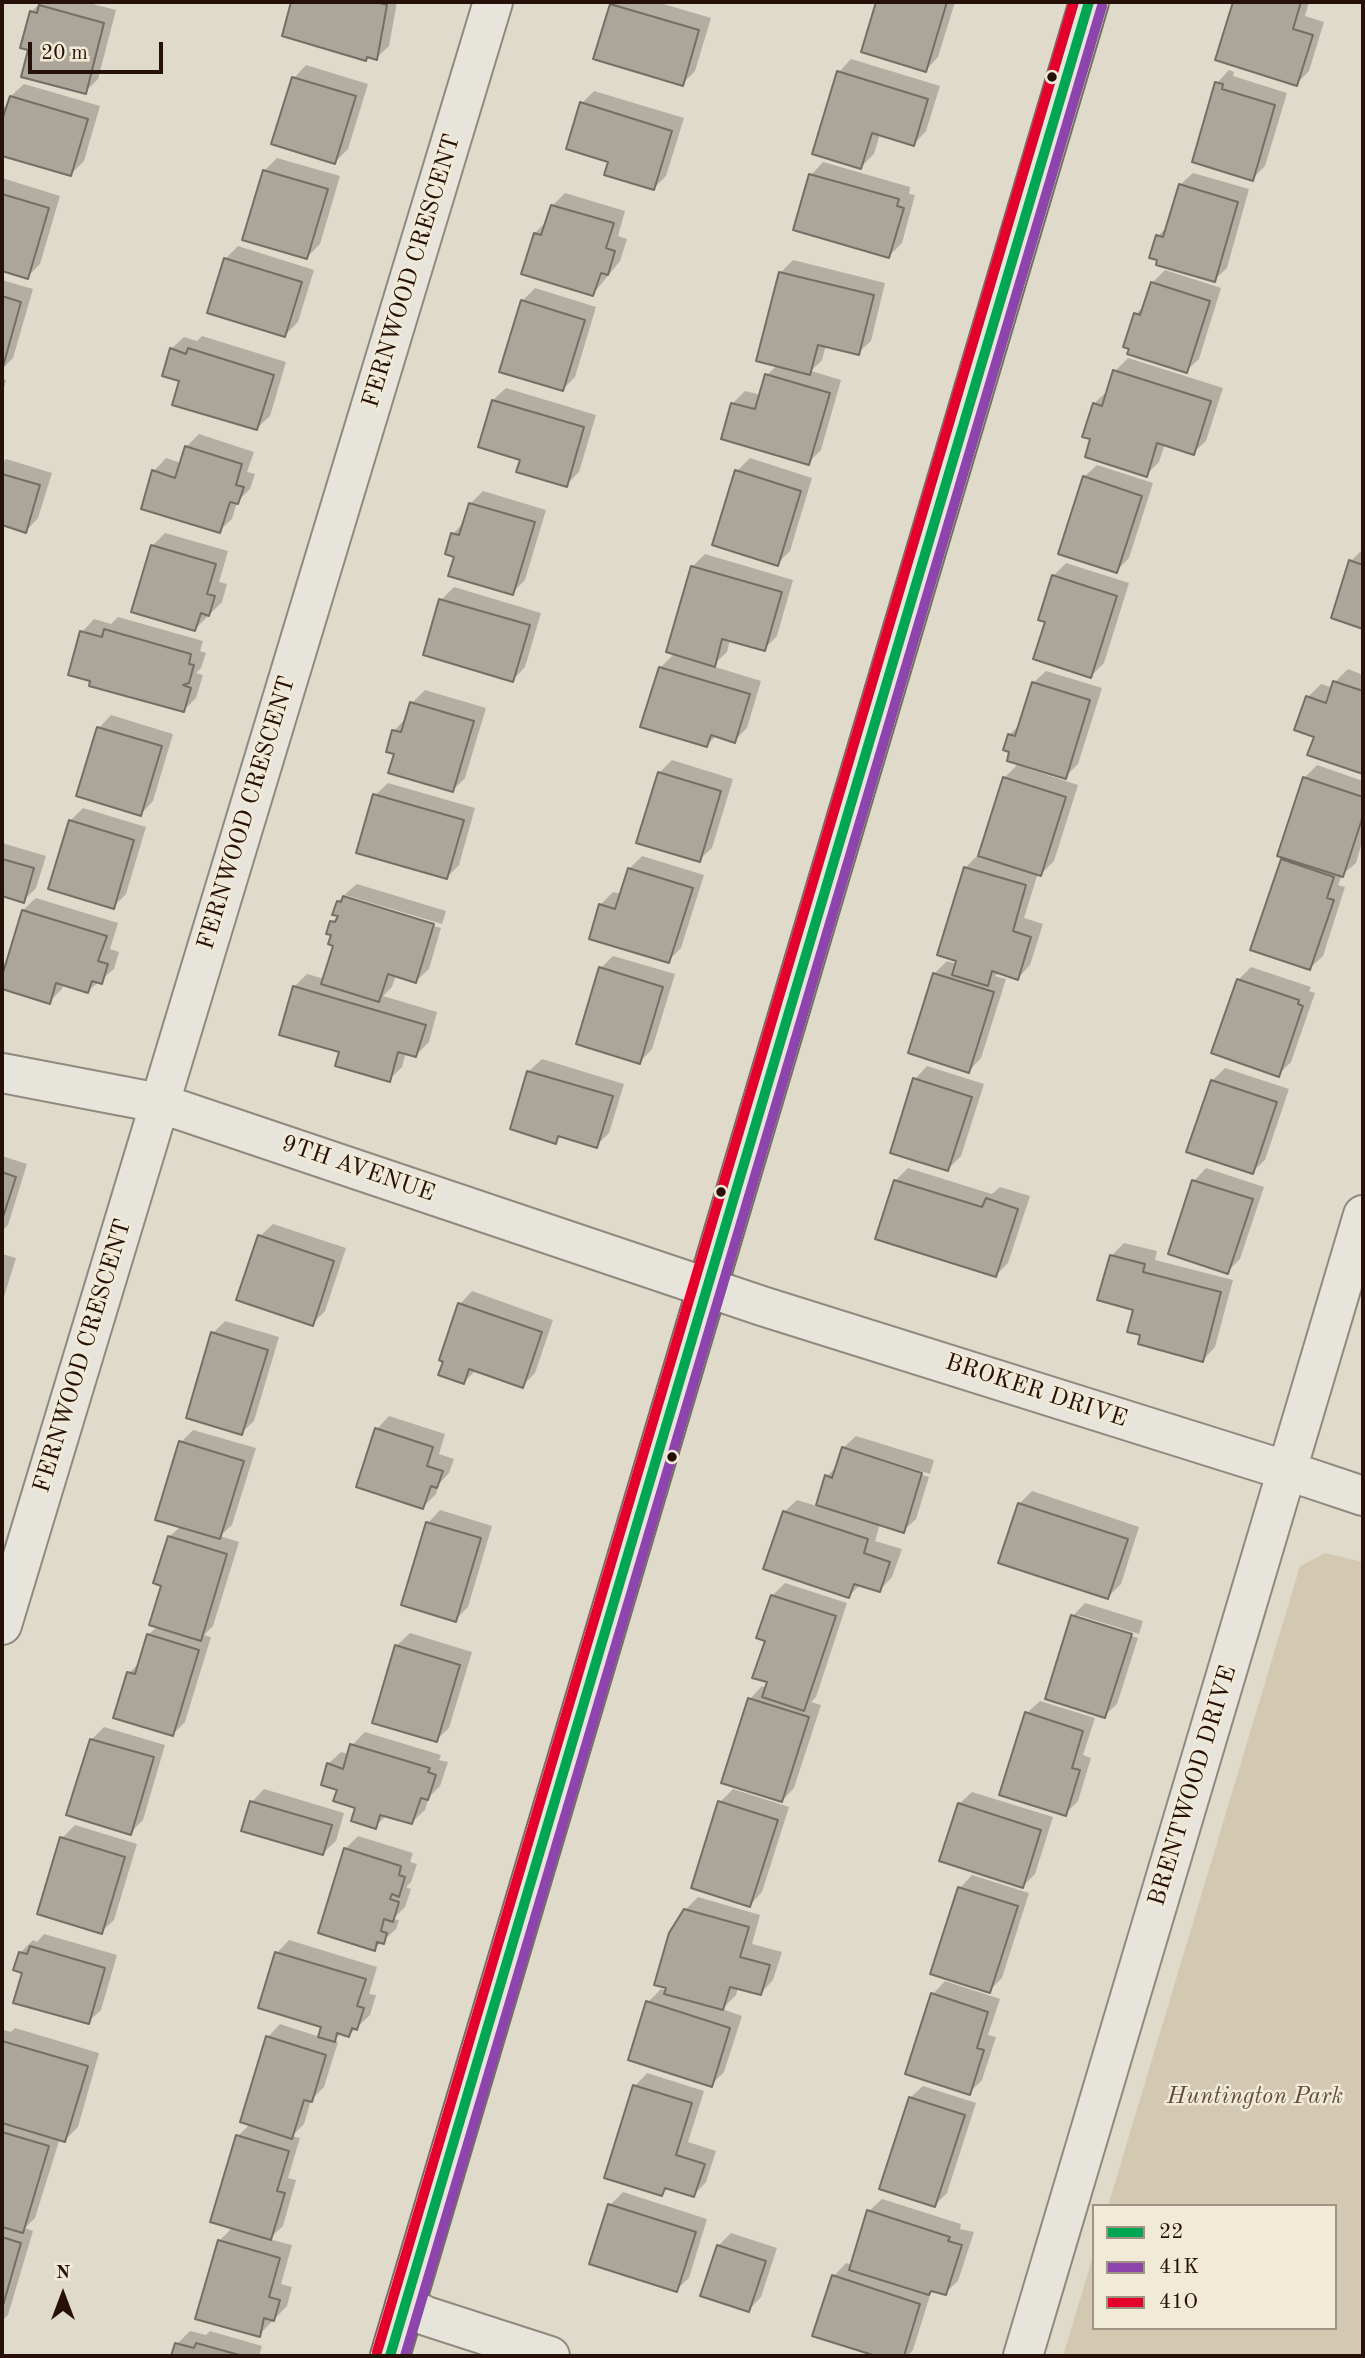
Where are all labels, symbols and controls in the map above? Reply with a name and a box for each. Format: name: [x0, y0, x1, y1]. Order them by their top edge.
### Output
scale bar: [32, 28, 166, 72]
text: 20 m: [41, 43, 88, 64]
unlabelled marker: [1045, 70, 1059, 84]
street label: FERNWOOD CRESCENT: [357, 131, 467, 411]
street label: FERNWOOD CRESCENT: [192, 673, 302, 953]
street label: 9TH AVENUE: [278, 1129, 438, 1209]
unlabelled marker: [714, 1185, 728, 1199]
street label: FERNWOOD CRESCENT: [28, 1216, 138, 1496]
street label: BROKER DRIVE: [941, 1348, 1131, 1434]
unlabelled marker: [665, 1450, 679, 1464]
street label: BRENTWOOD DRIVE: [1143, 1662, 1243, 1910]
park label: Huntington Park: [1167, 2083, 1343, 2111]
legend: [1092, 2204, 1337, 2330]
text: 22: [1159, 2222, 1183, 2243]
text: 41K: [1159, 2257, 1199, 2278]
north arrow: [28, 2260, 98, 2330]
text: N: [56, 2264, 70, 2283]
text: 41O: [1159, 2292, 1198, 2313]

